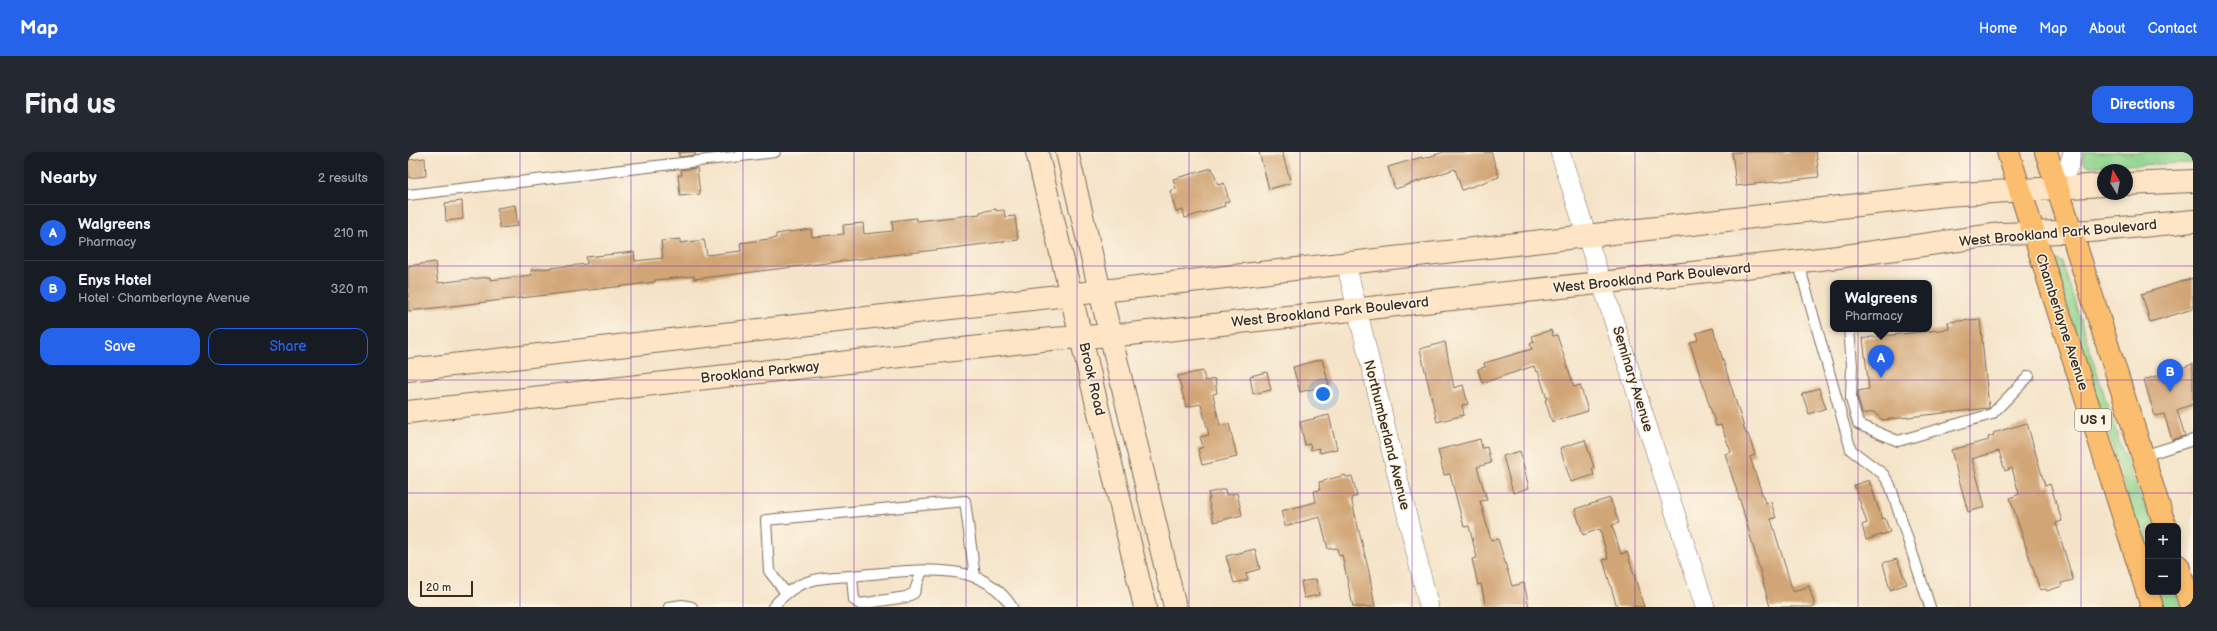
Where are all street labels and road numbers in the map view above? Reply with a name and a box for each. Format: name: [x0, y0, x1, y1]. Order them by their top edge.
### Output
street label: West Brookland Park Boulevard: [1958, 216, 2158, 250]
street label: Chamberlayne Avenue: [2032, 251, 2092, 393]
street label: West Brookland Park Boulevard: [1552, 259, 1752, 297]
street label: West Brookland Park Boulevard: [1230, 293, 1430, 331]
street label: Seminary Avenue: [1609, 324, 1657, 434]
street label: Brook Road: [1075, 341, 1109, 417]
street label: Brookland Parkway: [700, 357, 821, 387]
street label: Northumberland Avenue: [1360, 358, 1414, 512]
road number: US 1: [2075, 409, 2111, 431]

